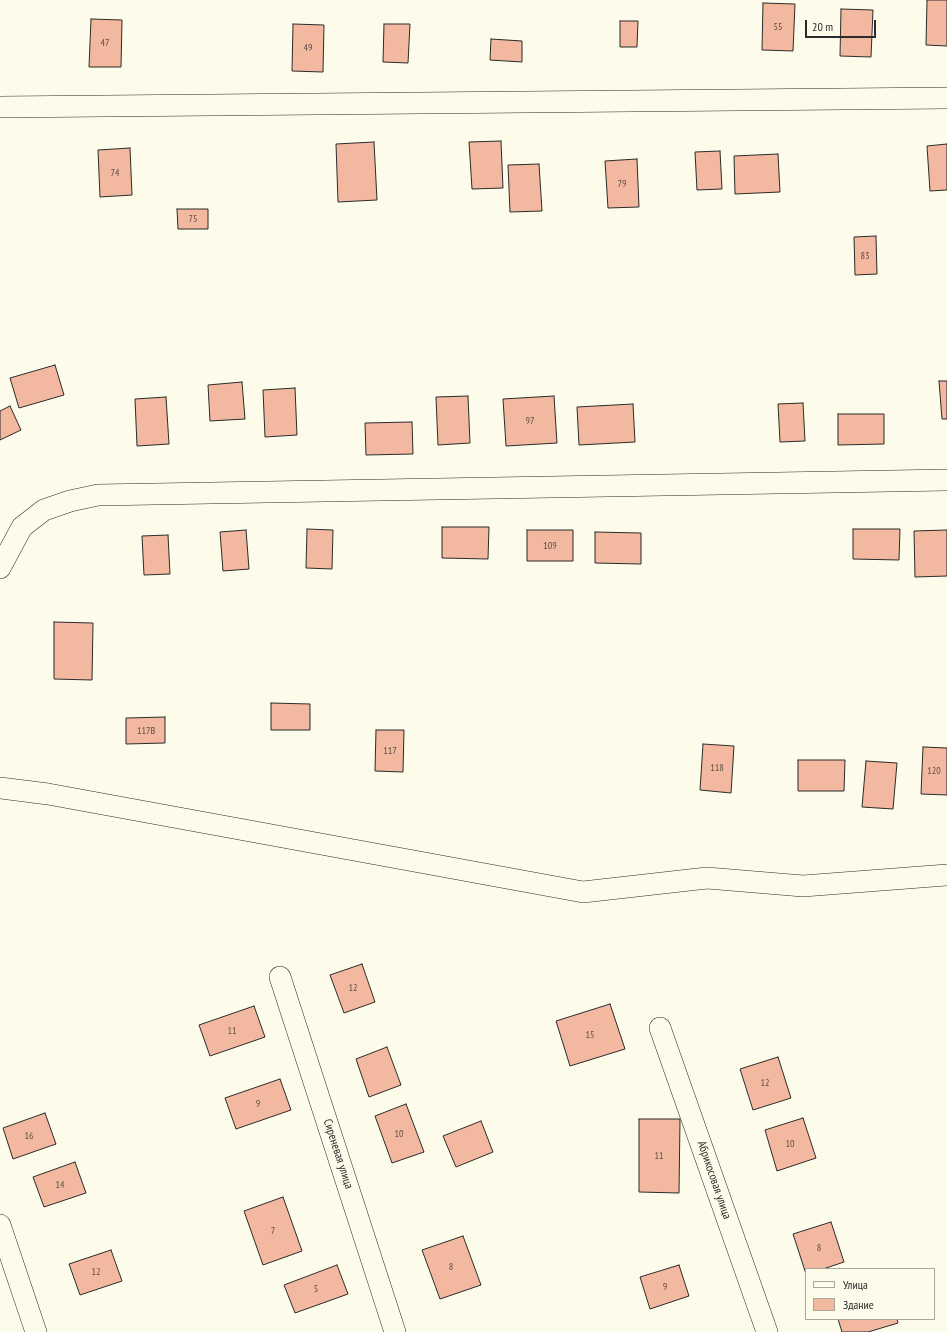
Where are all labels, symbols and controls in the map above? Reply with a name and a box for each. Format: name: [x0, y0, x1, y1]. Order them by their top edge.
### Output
scale bar: [807, 12, 878, 38]
text: 20 m: [812, 19, 833, 34]
house number: 55: [774, 21, 782, 33]
house number: 47: [101, 37, 109, 49]
house number: 49: [304, 42, 312, 54]
house number: 74: [111, 167, 119, 179]
house number: 79: [618, 178, 626, 190]
house number: 75: [189, 213, 197, 225]
house number: 83: [861, 250, 869, 262]
house number: 97: [526, 415, 534, 427]
house number: 109: [543, 540, 557, 552]
house number: 117В: [137, 725, 155, 737]
house number: 117: [383, 745, 397, 757]
house number: 118: [710, 762, 724, 774]
house number: 120: [927, 765, 941, 777]
house number: 12: [349, 982, 357, 994]
house number: 11: [228, 1025, 236, 1037]
house number: 15: [586, 1029, 594, 1041]
house number: 12: [761, 1077, 769, 1089]
house number: 9: [256, 1098, 260, 1110]
street label: Сиреневая улица: [320, 1117, 356, 1191]
house number: 10: [395, 1128, 403, 1140]
house number: 16: [25, 1130, 33, 1142]
house number: 10: [786, 1138, 794, 1150]
street label: Абрикосовая улица: [694, 1139, 734, 1221]
house number: 11: [655, 1150, 663, 1162]
house number: 14: [56, 1179, 64, 1191]
house number: 7: [271, 1225, 275, 1237]
house number: 8: [817, 1242, 821, 1254]
house number: 8: [449, 1261, 453, 1273]
house number: 12: [92, 1266, 100, 1278]
legend: [805, 1268, 935, 1320]
text: Улица: [843, 1277, 868, 1292]
house number: 9: [663, 1281, 667, 1293]
house number: 5: [314, 1283, 318, 1295]
text: Здание: [843, 1297, 874, 1312]

